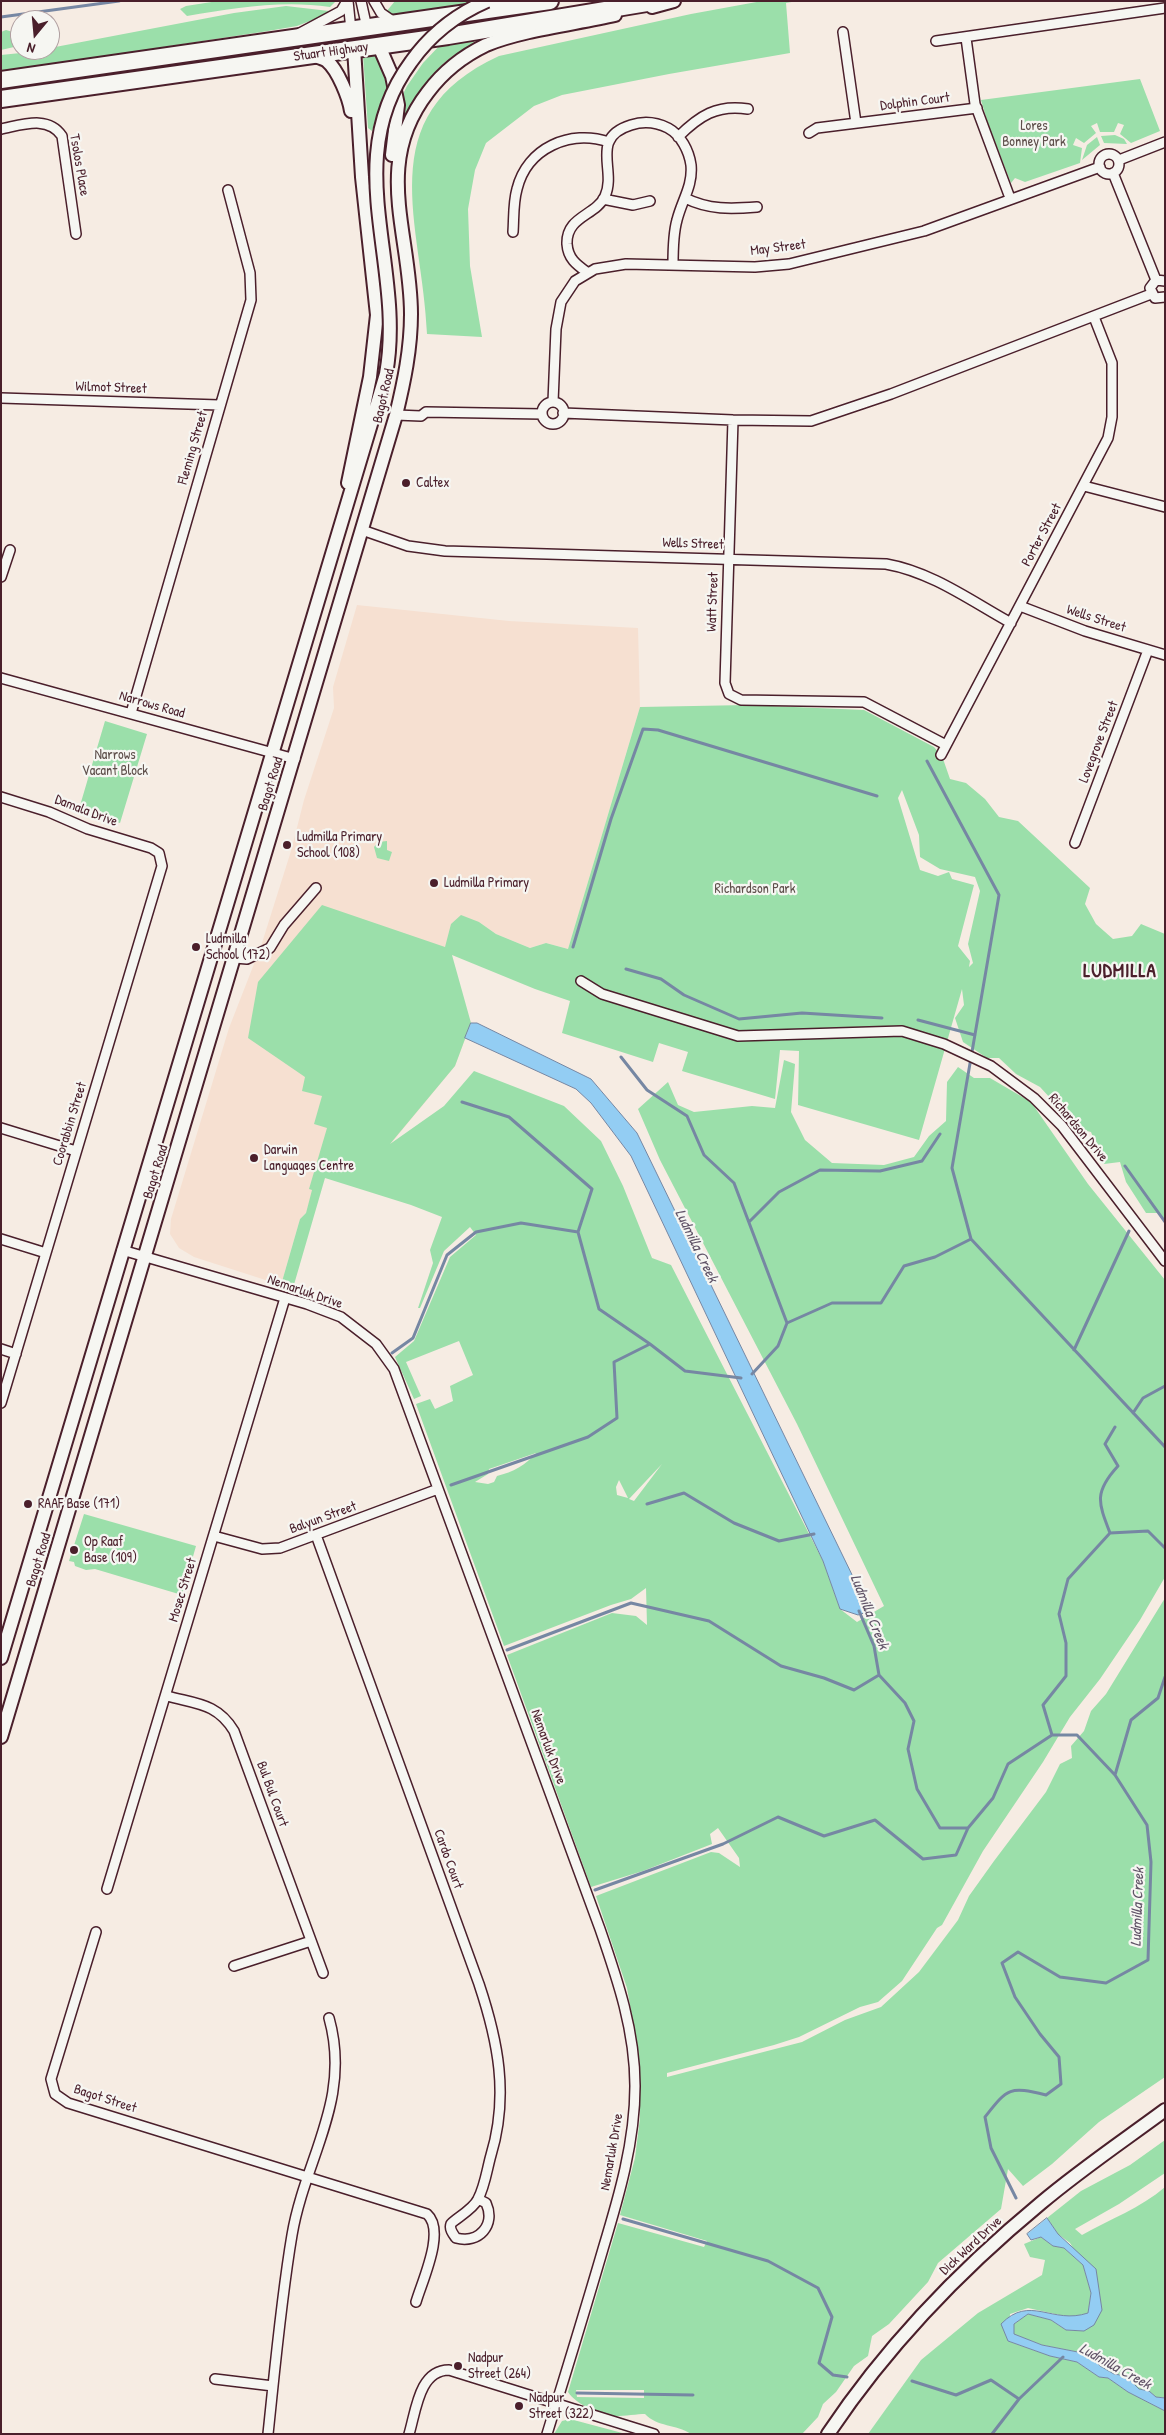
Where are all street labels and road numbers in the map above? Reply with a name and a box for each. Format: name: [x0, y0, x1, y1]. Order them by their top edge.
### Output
street label: Stuart Highway: [292, 38, 370, 66]
street label: Dolphin Court: [879, 89, 951, 115]
street label: Tsolos Place: [65, 133, 93, 197]
street label: May Street: [749, 236, 807, 260]
street label: Bagot Road: [370, 367, 398, 425]
street label: Wilmot Street: [75, 378, 147, 398]
street label: Fleming Street: [175, 409, 211, 487]
street label: Porter Street: [1018, 500, 1066, 570]
street label: Wells Street: [662, 535, 724, 553]
street label: Watt Street: [704, 572, 722, 632]
street label: Wells Street: [1064, 602, 1128, 636]
street label: Narrows Road: [117, 688, 187, 722]
street label: Lovegrove Street: [1076, 699, 1122, 785]
street label: Bagot Road: [255, 755, 287, 813]
street label: Damala Drive: [52, 791, 120, 831]
street label: Coorabbin Street: [49, 1080, 91, 1168]
street label: Richardson Drive: [1045, 1090, 1111, 1166]
street label: Bagot Road: [140, 1143, 172, 1201]
street label: Nemarluk Drive: [265, 1271, 345, 1313]
street label: Balyun Street: [287, 1498, 359, 1538]
street label: Bagot Road: [23, 1531, 55, 1589]
street label: Mosec Street: [165, 1556, 201, 1624]
street label: Nemarluk Drive: [527, 1707, 569, 1787]
street label: Bul Bul Court: [252, 1759, 292, 1829]
street label: Cardo Court: [430, 1827, 466, 1891]
street label: Bagot Street: [71, 2081, 139, 2117]
street label: Nemarluk Drive: [597, 2112, 627, 2192]
street label: Dick Ward Drive: [936, 2213, 1006, 2279]

